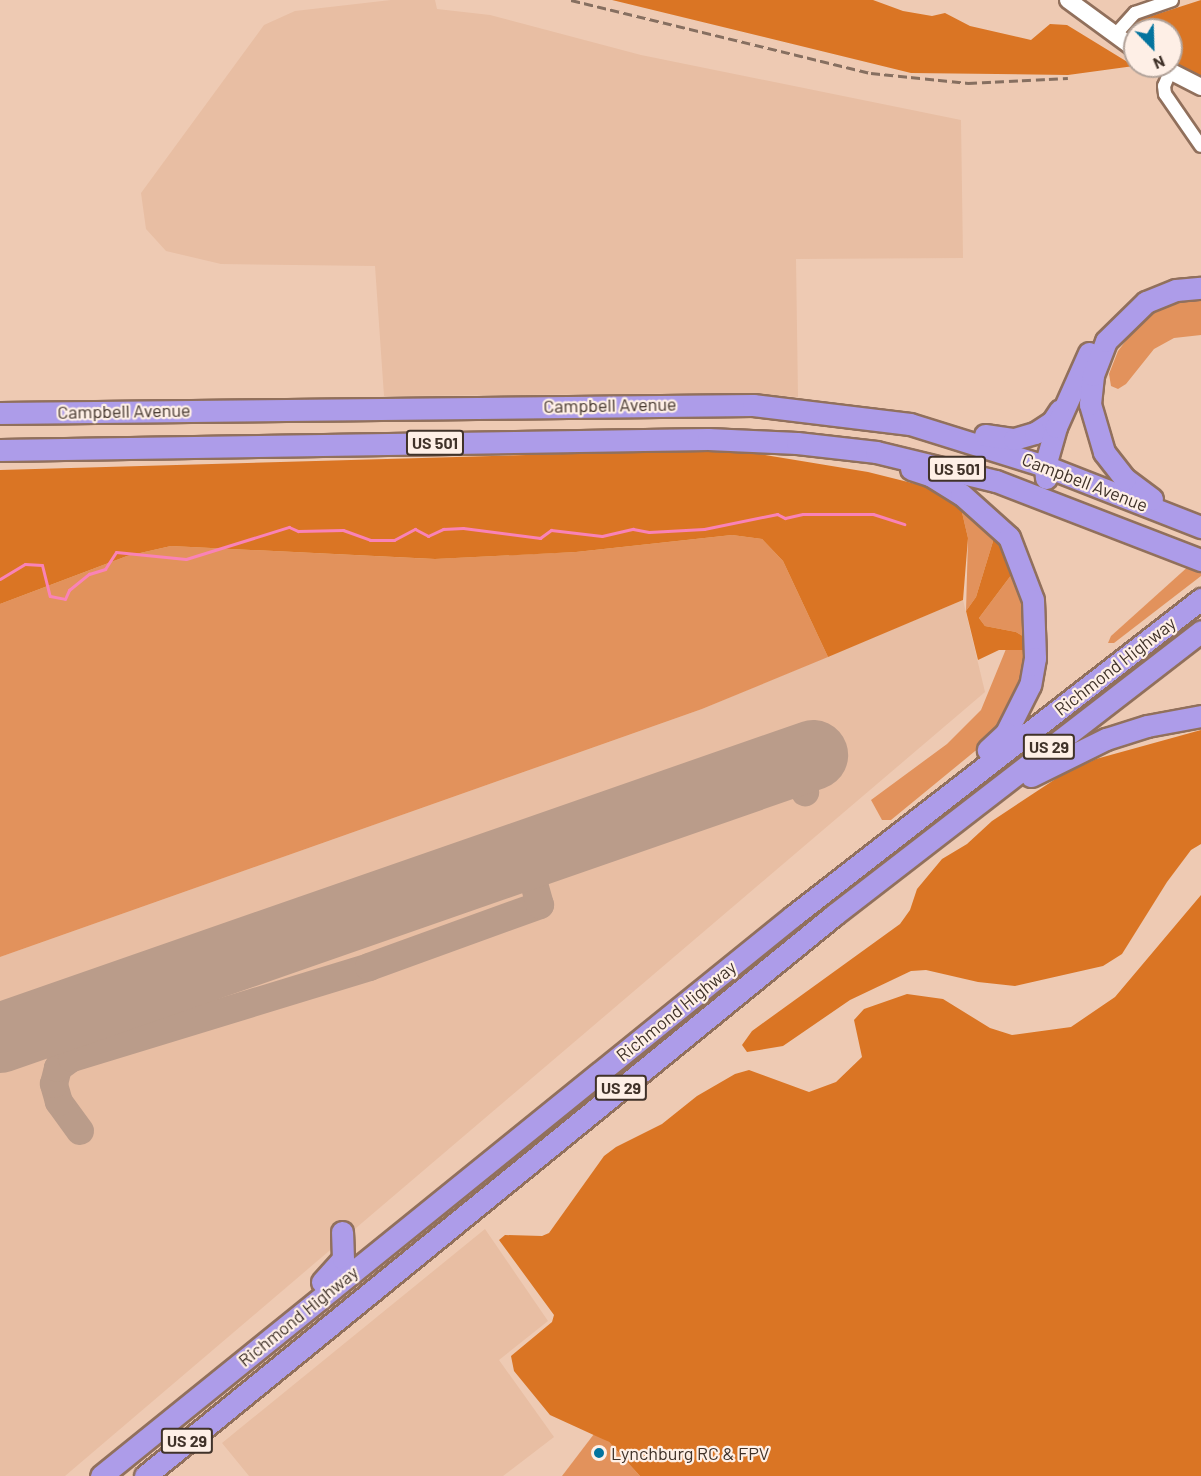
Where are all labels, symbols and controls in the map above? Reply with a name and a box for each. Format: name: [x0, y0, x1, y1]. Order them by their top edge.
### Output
north arrow: [1123, 18, 1183, 78]
text: N: [1151, 52, 1168, 74]
street label: Campbell Avenue: [543, 393, 677, 417]
street label: Campbell Avenue: [57, 399, 191, 423]
road number: US 501: [405, 430, 465, 456]
street label: Campbell Avenue: [1019, 448, 1151, 516]
road number: US 501: [927, 456, 987, 482]
street label: Richmond Highway: [1050, 612, 1180, 720]
road number: US 29: [1022, 734, 1076, 760]
street label: Richmond Highway: [612, 956, 740, 1066]
road number: US 29: [594, 1075, 648, 1101]
street label: Richmond Highway: [234, 1261, 362, 1371]
road number: US 29: [160, 1428, 214, 1454]
place label: Lynchburg RC & FPV: [611, 1442, 769, 1464]
marker: Lynchburg RC & FPV: [592, 1446, 606, 1460]

